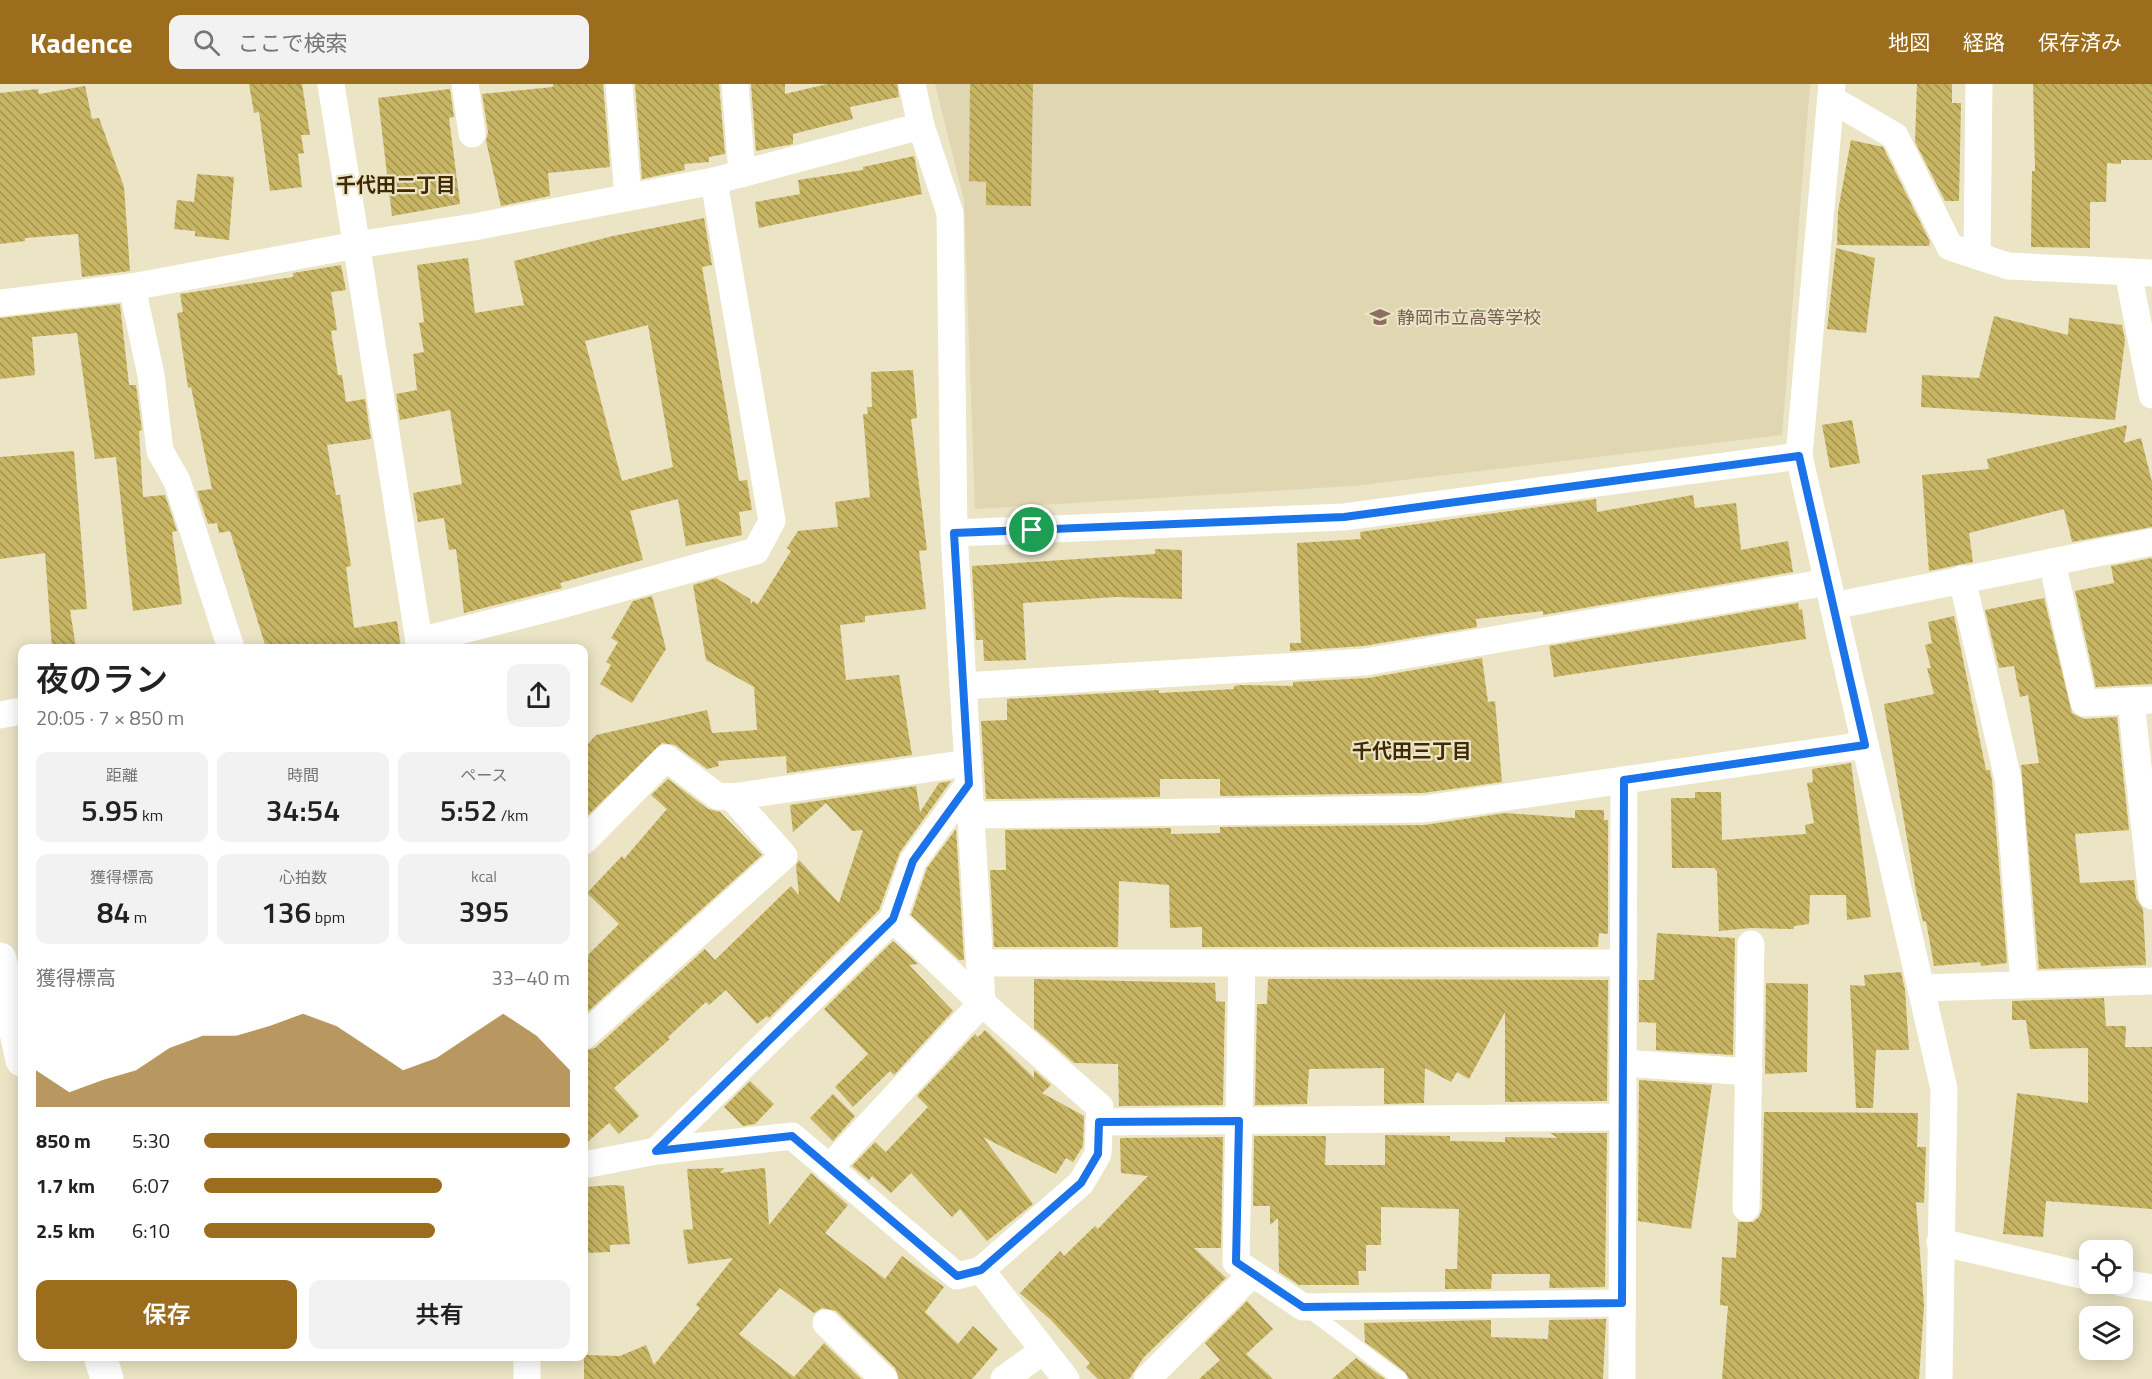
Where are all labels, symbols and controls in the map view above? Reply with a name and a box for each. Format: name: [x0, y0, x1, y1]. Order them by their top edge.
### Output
search box: [169, 15, 589, 69]
text: Kadence: [30, 21, 133, 64]
icon: search: [190, 26, 223, 59]
text: ここで検索: [238, 26, 348, 60]
text: 地図: [1888, 26, 1930, 58]
text: 経路: [1963, 26, 2005, 58]
text: 保存済み: [2038, 26, 2122, 58]
district label: 千代田二丁目: [336, 169, 456, 200]
place label: 静岡市立高等学校: [1397, 304, 1541, 331]
school or university icon: 静岡市立高等学校: [1368, 305, 1392, 329]
pin: [1006, 504, 1057, 555]
icon: arrive: [1015, 513, 1048, 546]
text: 夜のラン: [36, 654, 168, 704]
button: share: [507, 664, 570, 727]
text: 20:05 · 7 × 850 m: [36, 702, 184, 733]
district label: 千代田三丁目: [1352, 735, 1472, 766]
text: 距離: [106, 763, 138, 787]
text: 時間: [287, 763, 319, 787]
text: ペース: [460, 763, 508, 787]
text: 5.95: [81, 787, 139, 833]
text: 34:54: [266, 787, 340, 833]
text: 5:52: [440, 787, 497, 833]
text: km: [139, 803, 163, 827]
text: /km: [497, 803, 528, 827]
text: kcal: [471, 864, 497, 888]
text: 獲得標高: [90, 865, 154, 889]
text: 心拍数: [279, 865, 327, 889]
text: 395: [459, 888, 509, 934]
text: 84: [97, 889, 130, 935]
text: 136: [261, 889, 311, 935]
text: m: [130, 905, 147, 929]
text: bpm: [311, 905, 345, 929]
text: 獲得標高: [36, 962, 116, 993]
text: 33–40 m: [491, 962, 570, 993]
text: 850 m: [36, 1125, 91, 1156]
text: 5:30: [132, 1125, 170, 1156]
text: 1.7 km: [36, 1170, 95, 1201]
text: 6:07: [132, 1170, 170, 1201]
text: 2.5 km: [36, 1215, 95, 1246]
text: 6:10: [132, 1215, 170, 1246]
map controls: [2079, 1240, 2133, 1360]
button: locate: [2079, 1240, 2133, 1294]
button: 保存: [36, 1280, 297, 1349]
button: 共有: [309, 1280, 570, 1349]
button: layers: [2079, 1306, 2133, 1360]

